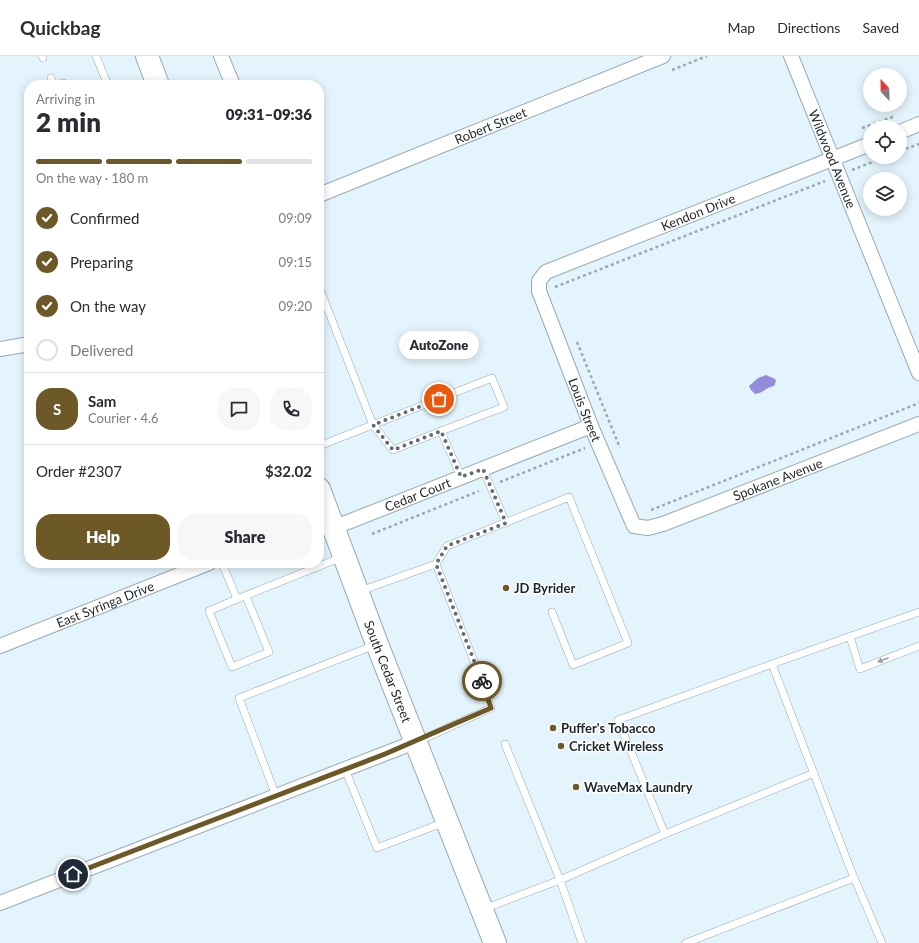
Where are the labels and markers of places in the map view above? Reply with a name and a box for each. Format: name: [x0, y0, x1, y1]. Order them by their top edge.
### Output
callout: AutoZone: [399, 331, 479, 359]
pin: [422, 382, 456, 416]
place label: JD Byrider: [514, 580, 575, 596]
marker: JD Byrider: [501, 583, 511, 593]
place label: Puffer's Tobacco: [561, 720, 656, 736]
marker: Puffer's Tobacco: [548, 723, 558, 733]
place label: Cricket Wireless: [569, 738, 664, 754]
marker: Cricket Wireless: [556, 741, 566, 751]
place label: WaveMax Laundry: [584, 779, 693, 795]
marker: WaveMax Laundry: [571, 782, 581, 792]
pin: [56, 857, 90, 891]

